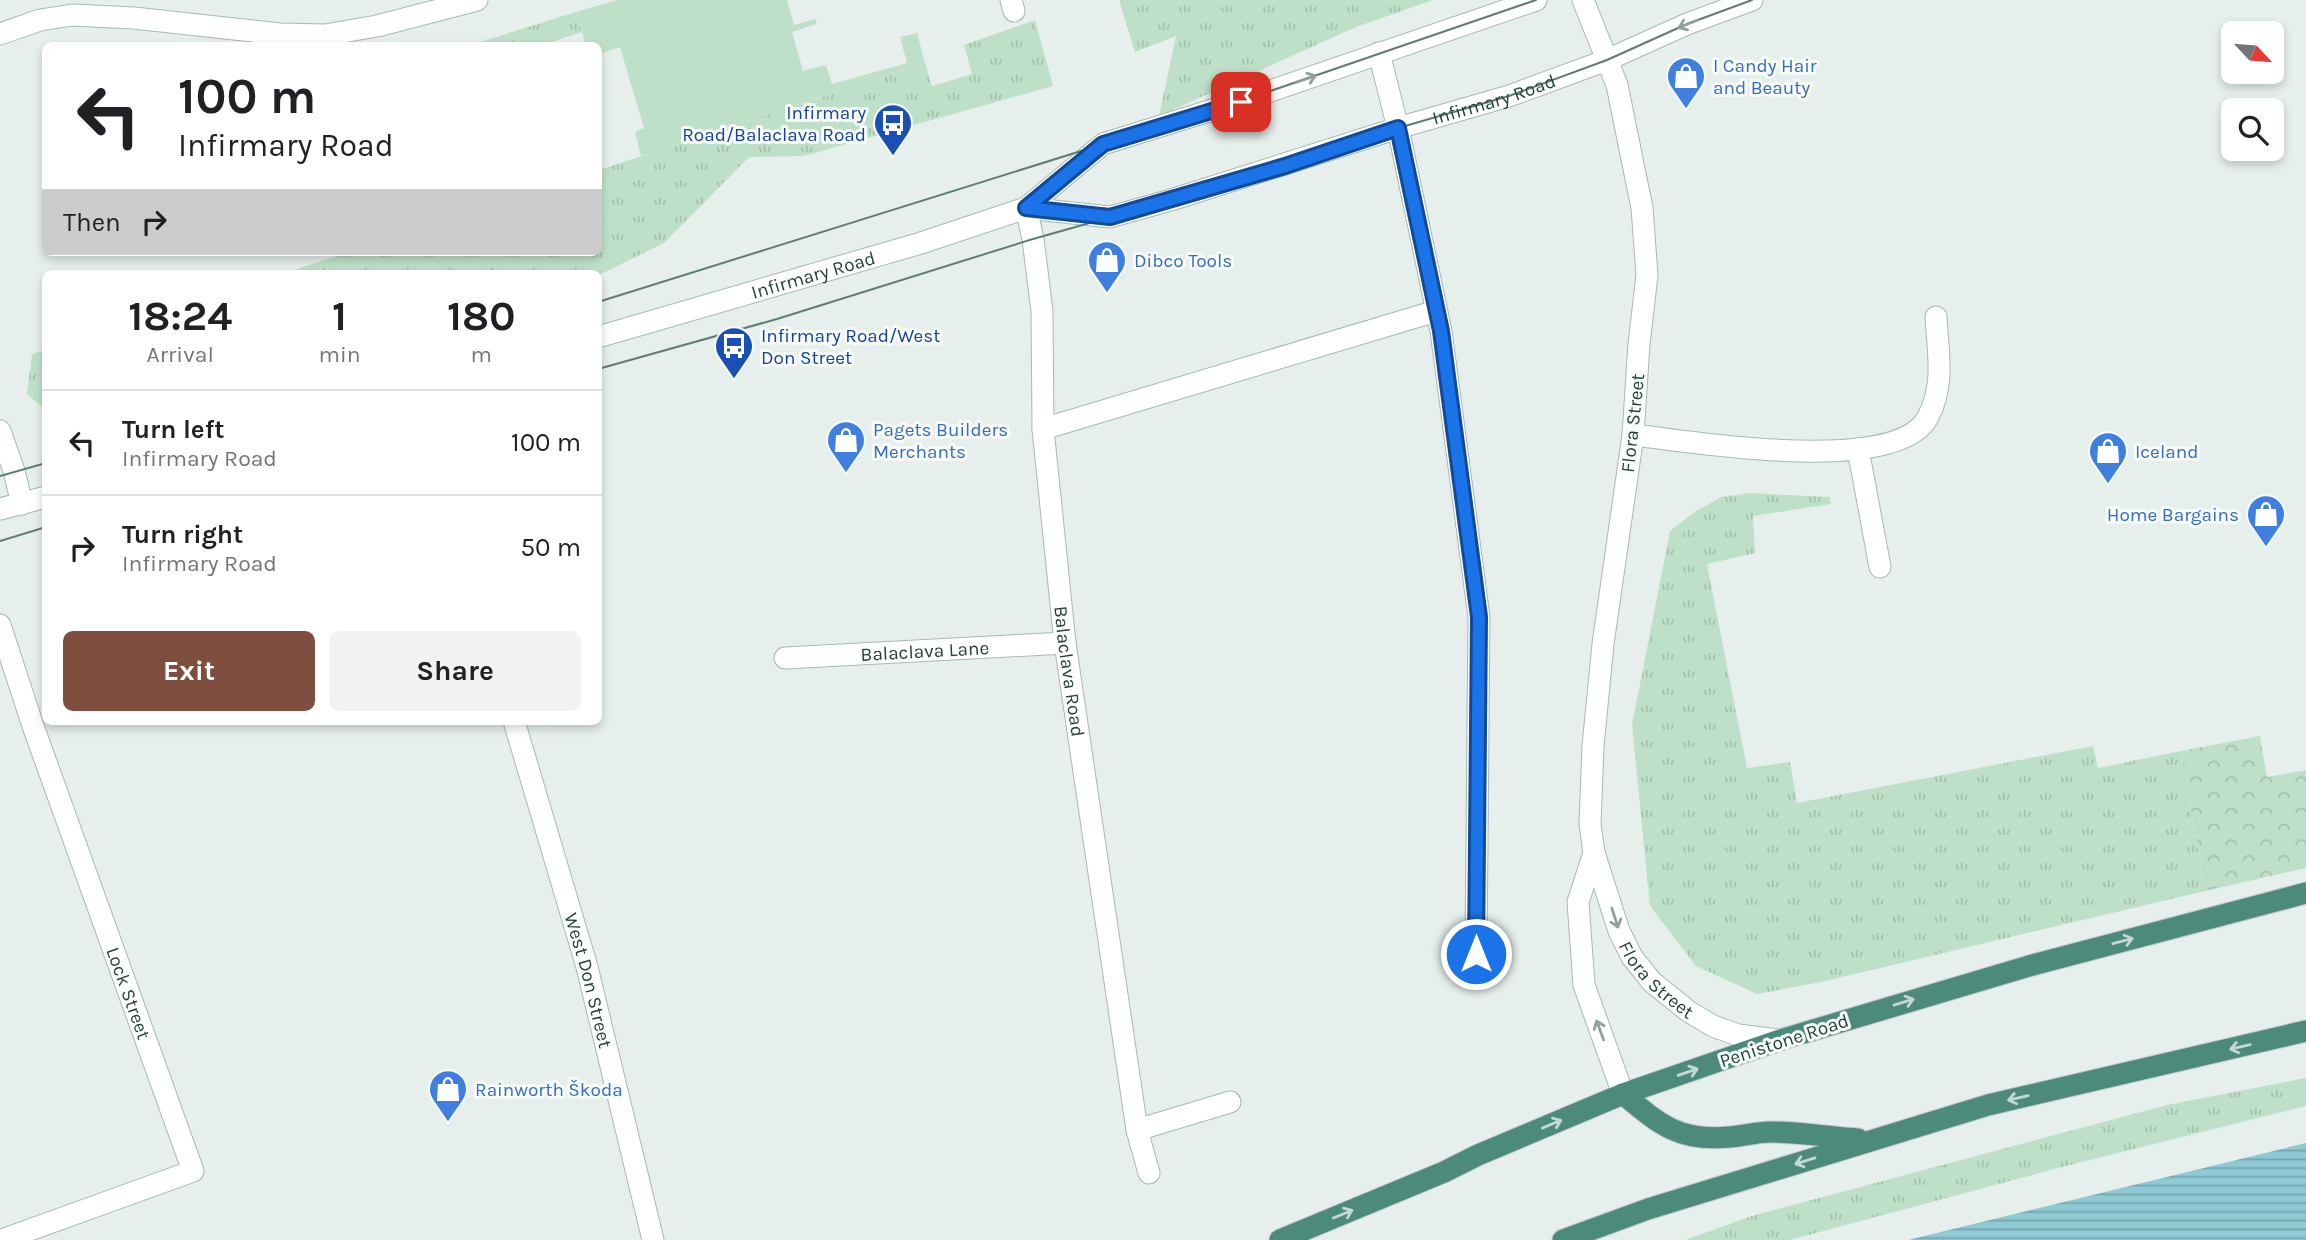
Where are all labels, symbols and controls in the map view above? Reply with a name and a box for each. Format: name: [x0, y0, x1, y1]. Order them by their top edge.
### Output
one-way arrow: [1677, 19, 1699, 32]
north arrow: [2221, 21, 2284, 84]
map controls: [2221, 21, 2284, 161]
shop icon: I Candy Hair and Beauty: [1665, 55, 1707, 110]
place label: I Candy Hair and Beauty: [1713, 55, 1817, 99]
text: 100 m: [178, 68, 316, 125]
icon: left: [63, 70, 154, 161]
street label: Infirmary Road: [1430, 70, 1559, 130]
pin: [1211, 72, 1271, 132]
one-way arrow: [1294, 72, 1316, 84]
icon: arrive: [1222, 83, 1260, 121]
button: search: [2221, 98, 2284, 161]
place label: Infirmary Road/Balaclava Road: [682, 102, 866, 146]
bus stop icon: Infirmary Road/Balaclava Road: [872, 102, 914, 157]
text: Infirmary Road: [178, 127, 394, 164]
icon: right: [135, 203, 173, 241]
text: Then: [63, 207, 121, 238]
shop icon: Dibco Tools: [1086, 239, 1128, 294]
street label: Infirmary Road: [749, 247, 878, 304]
place label: Dibco Tools: [1134, 250, 1232, 272]
text: 18:24: [128, 291, 232, 341]
text: 1: [332, 291, 347, 341]
text: 180: [447, 291, 516, 341]
bus stop icon: Infirmary Road/West Don Street: [713, 325, 755, 380]
place label: Infirmary Road/West Don Street: [761, 325, 941, 369]
text: Arrival: [147, 341, 214, 368]
text: min: [318, 341, 361, 368]
text: m: [471, 341, 492, 368]
street label: Flora Street: [1617, 372, 1649, 474]
text: Turn left: [122, 414, 224, 445]
shop icon: Pagets Builders Merchants: [825, 419, 867, 474]
place label: Pagets Builders Merchants: [873, 419, 1008, 463]
icon: left: [63, 424, 101, 462]
text: 100 m: [511, 427, 581, 458]
shop icon: Iceland: [2087, 430, 2129, 485]
place label: Iceland: [2135, 441, 2198, 463]
text: Infirmary Road: [122, 445, 277, 472]
shop icon: Home Bargains: [2245, 493, 2287, 548]
place label: Home Bargains: [2107, 504, 2239, 526]
text: Turn right: [122, 519, 243, 550]
icon: right: [63, 529, 101, 567]
text: 50 m: [520, 532, 581, 563]
text: Infirmary Road: [122, 550, 277, 577]
street label: Balaclava Road: [1049, 605, 1089, 738]
button: Exit: [63, 631, 315, 711]
button: Share: [329, 631, 581, 711]
street label: Balaclava Lane: [860, 637, 990, 666]
one-way arrow: [1609, 907, 1622, 929]
street label: West Don Street: [560, 910, 616, 1050]
position arrow: [1439, 917, 1513, 991]
one-way arrow: [2112, 933, 2134, 946]
street label: Flora Street: [1614, 938, 1697, 1024]
street label: Lock Street: [101, 944, 155, 1042]
one-way arrow: [1893, 994, 1915, 1007]
street label: Penistone Road: [1717, 1010, 1852, 1072]
one-way arrow: [1593, 1019, 1606, 1041]
one-way arrow: [2229, 1041, 2252, 1054]
one-way arrow: [1676, 1065, 1698, 1077]
shop icon: Rainworth Škoda: [427, 1068, 469, 1123]
place label: Rainworth Škoda: [475, 1079, 623, 1101]
one-way arrow: [2007, 1092, 2030, 1106]
one-way arrow: [1541, 1117, 1563, 1130]
one-way arrow: [1794, 1155, 1816, 1168]
one-way arrow: [1332, 1207, 1354, 1220]

